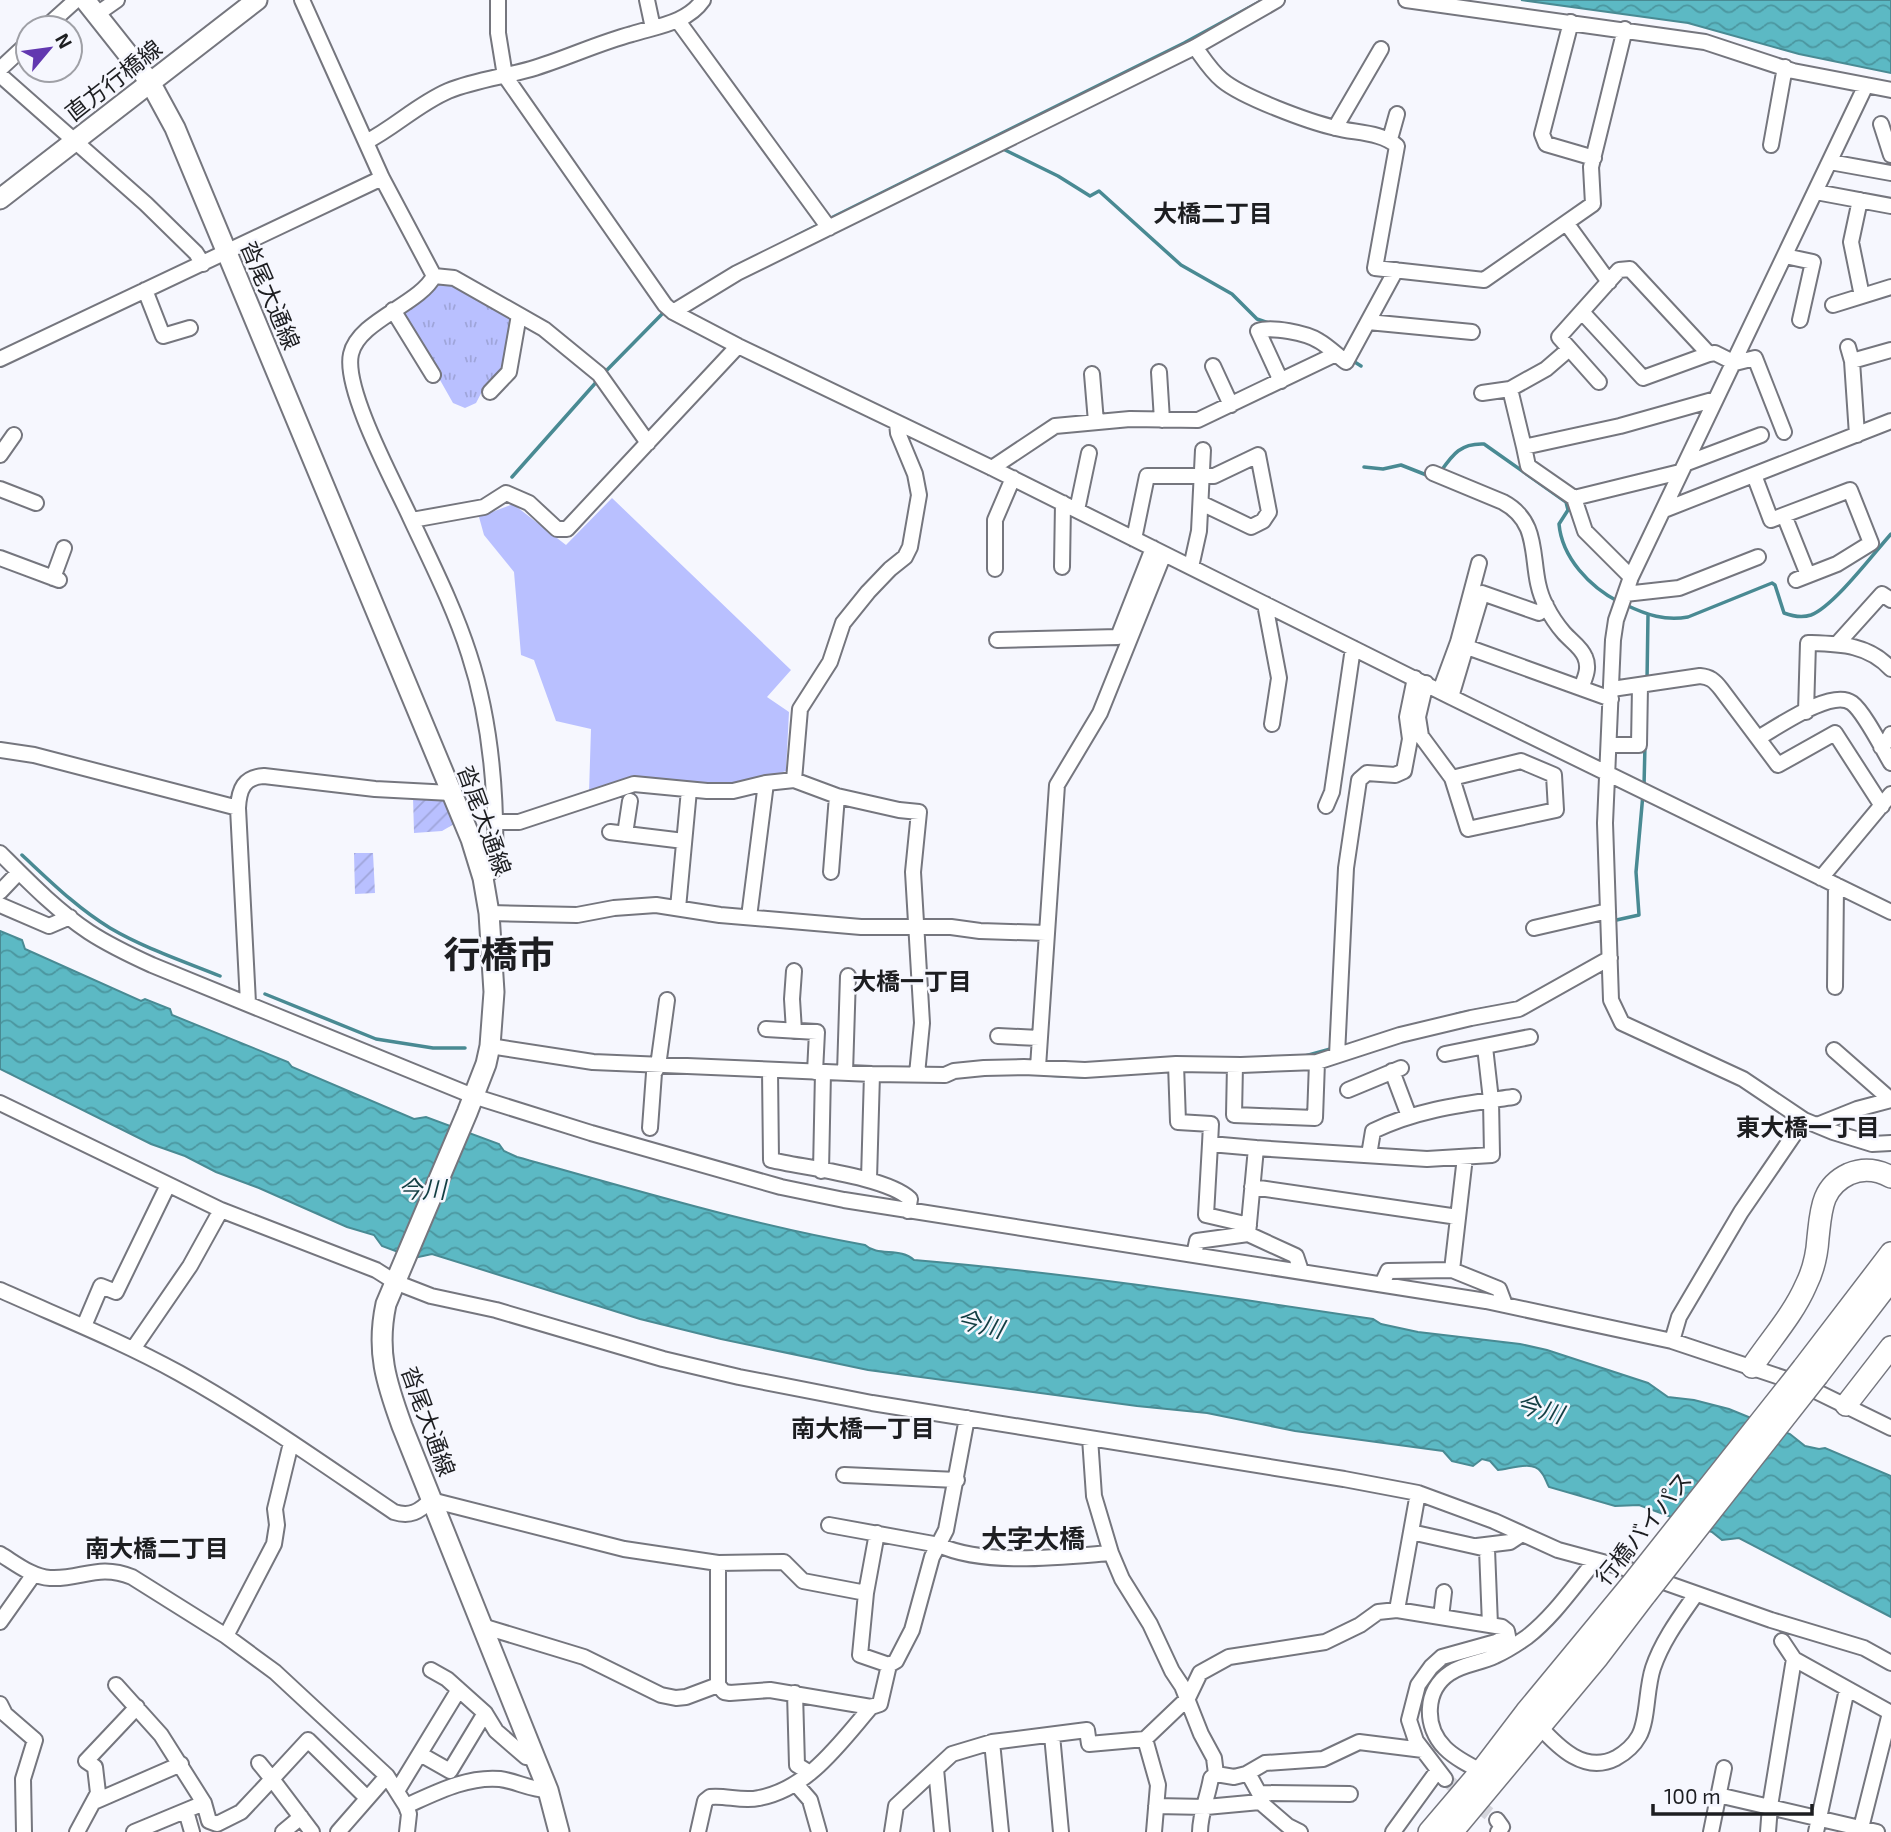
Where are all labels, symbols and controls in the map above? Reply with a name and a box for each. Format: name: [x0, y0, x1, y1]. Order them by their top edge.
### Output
north arrow: [14, 14, 84, 84]
text: N: [51, 29, 78, 52]
street label: 直方行橋線: [59, 34, 167, 126]
district label: 大橋二丁目: [1153, 198, 1273, 227]
street label: 沓尾大通線: [236, 237, 306, 353]
street label: 沓尾大通線: [452, 761, 518, 879]
district label: 行橋市: [444, 931, 555, 975]
district label: 大橋一丁目: [852, 966, 972, 995]
district label: 東大橋一丁目: [1736, 1112, 1880, 1141]
water label: 今川: [398, 1174, 449, 1203]
water label: 今川: [953, 1303, 1010, 1344]
street label: 沓尾大通線: [396, 1362, 462, 1480]
water label: 今川: [1513, 1388, 1570, 1429]
district label: 南大橋一丁目: [791, 1413, 935, 1442]
street label: 行橋バイパス: [1589, 1466, 1697, 1590]
district label: 大字大橋: [981, 1522, 1085, 1553]
district label: 南大橋二丁目: [85, 1533, 229, 1562]
scale bar: [1653, 1772, 1812, 1816]
text: 100 m: [1664, 1783, 1721, 1808]

